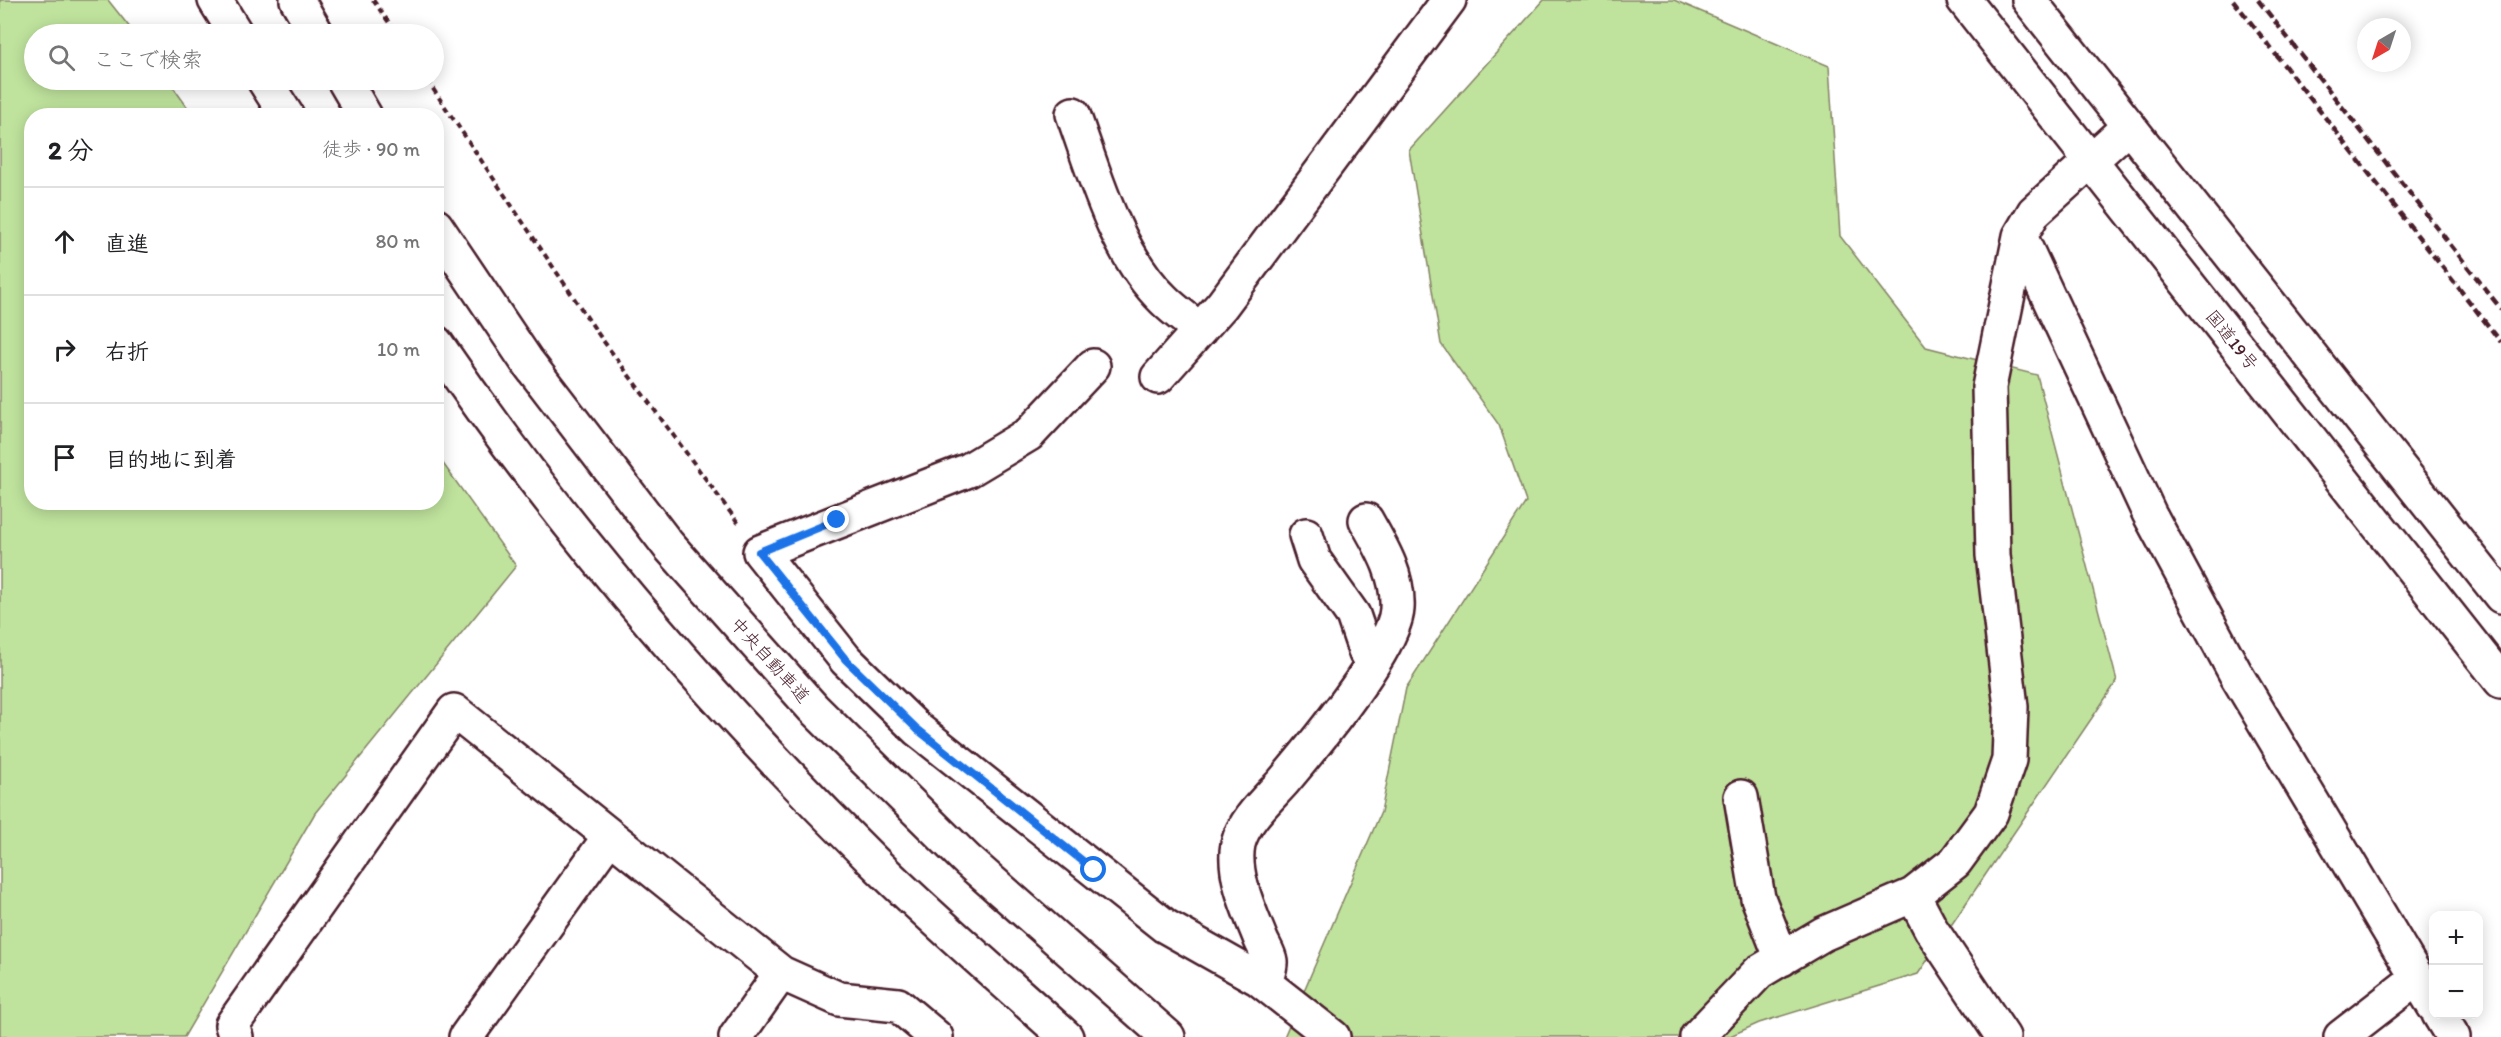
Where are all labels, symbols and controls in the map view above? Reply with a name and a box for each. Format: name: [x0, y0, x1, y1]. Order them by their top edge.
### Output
north arrow: [2357, 18, 2411, 72]
search box: [24, 24, 444, 90]
icon: search: [45, 41, 78, 74]
text: ここで検索: [93, 46, 203, 73]
text: 2 分: [48, 134, 94, 166]
text: 徒歩 · 90 m: [322, 137, 420, 161]
icon: ahead: [48, 225, 81, 258]
text: 80 m: [375, 229, 420, 253]
text: 直進: [105, 230, 149, 257]
street label: 国道19号: [2201, 305, 2263, 375]
icon: right: [48, 333, 81, 366]
text: 10 m: [377, 337, 420, 361]
text: 右折: [105, 338, 149, 365]
icon: arrive: [48, 441, 81, 474]
text: 目的地に到着: [105, 446, 237, 473]
route end: [823, 506, 849, 532]
street label: 中央自動車道: [726, 613, 814, 707]
route start: [1080, 856, 1106, 882]
map controls: [2429, 911, 2483, 1019]
button: +: [2429, 911, 2483, 965]
button: −: [2429, 965, 2483, 1019]

